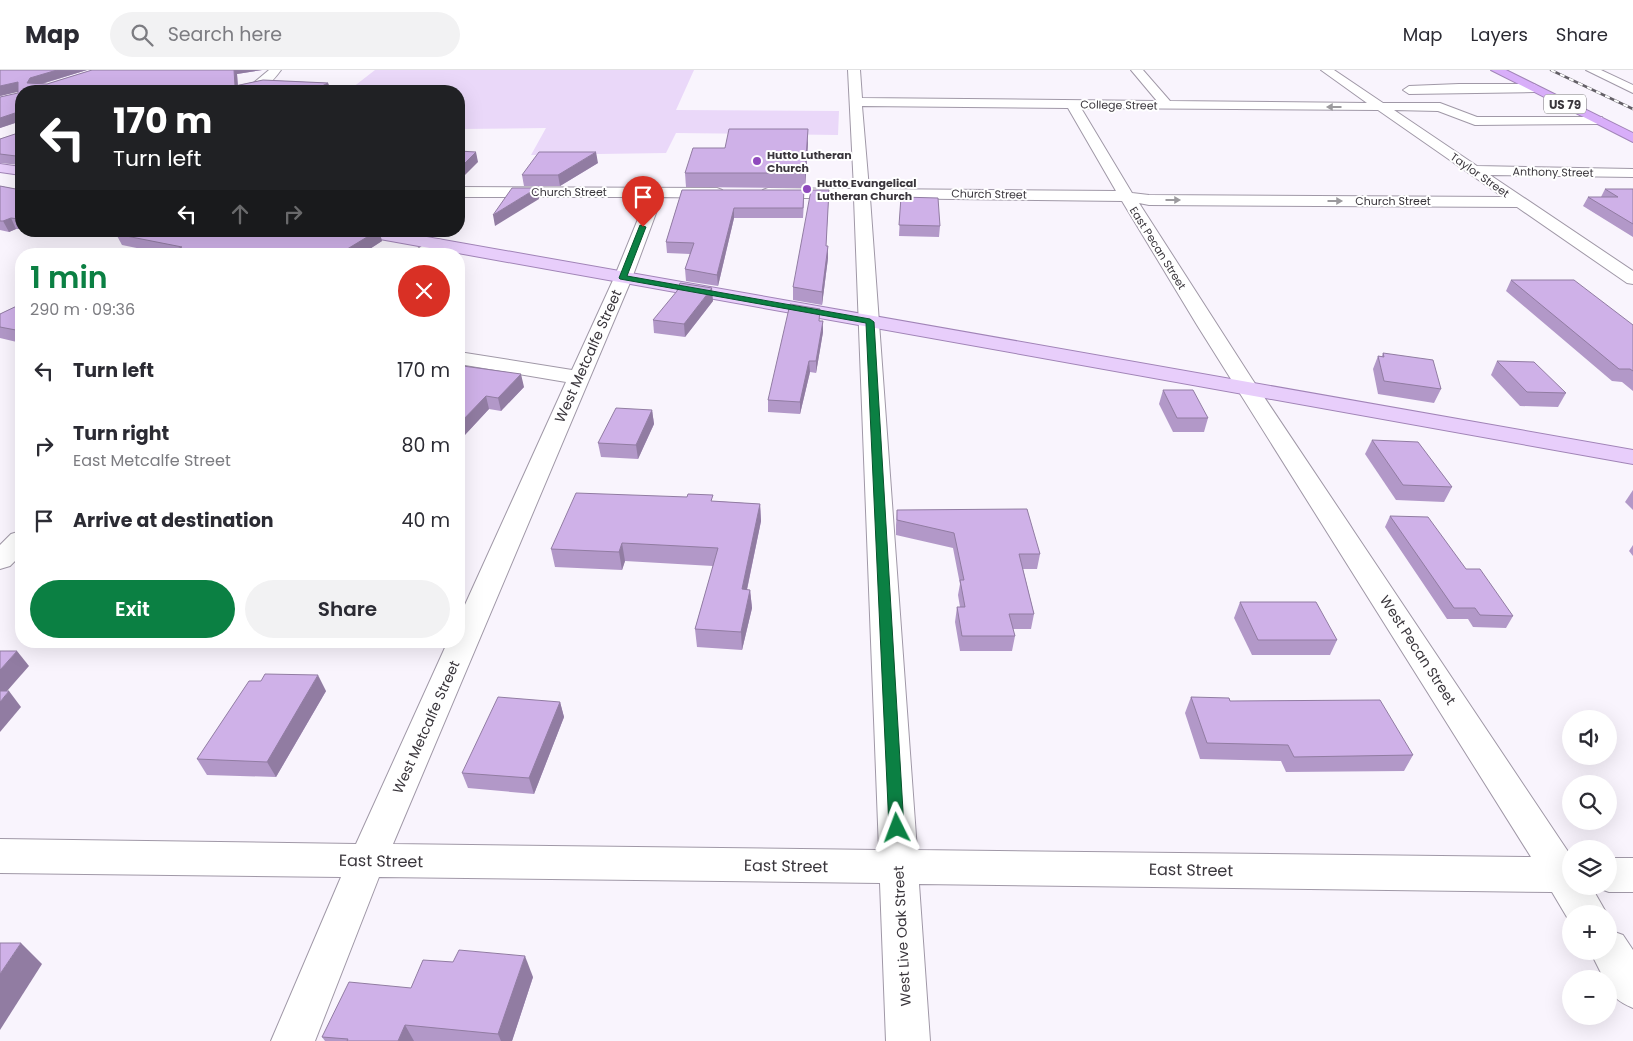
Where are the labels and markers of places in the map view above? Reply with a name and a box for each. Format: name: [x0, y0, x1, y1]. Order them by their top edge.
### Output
place label: Hutto Lutheran Church: [767, 147, 852, 176]
marker: Hutto Lutheran Church: [751, 155, 763, 167]
place label: Hutto Evangelical Lutheran Church: [817, 175, 917, 204]
pin: [622, 176, 664, 227]
marker: Hutto Evangelical Lutheran Church: [801, 183, 813, 195]

